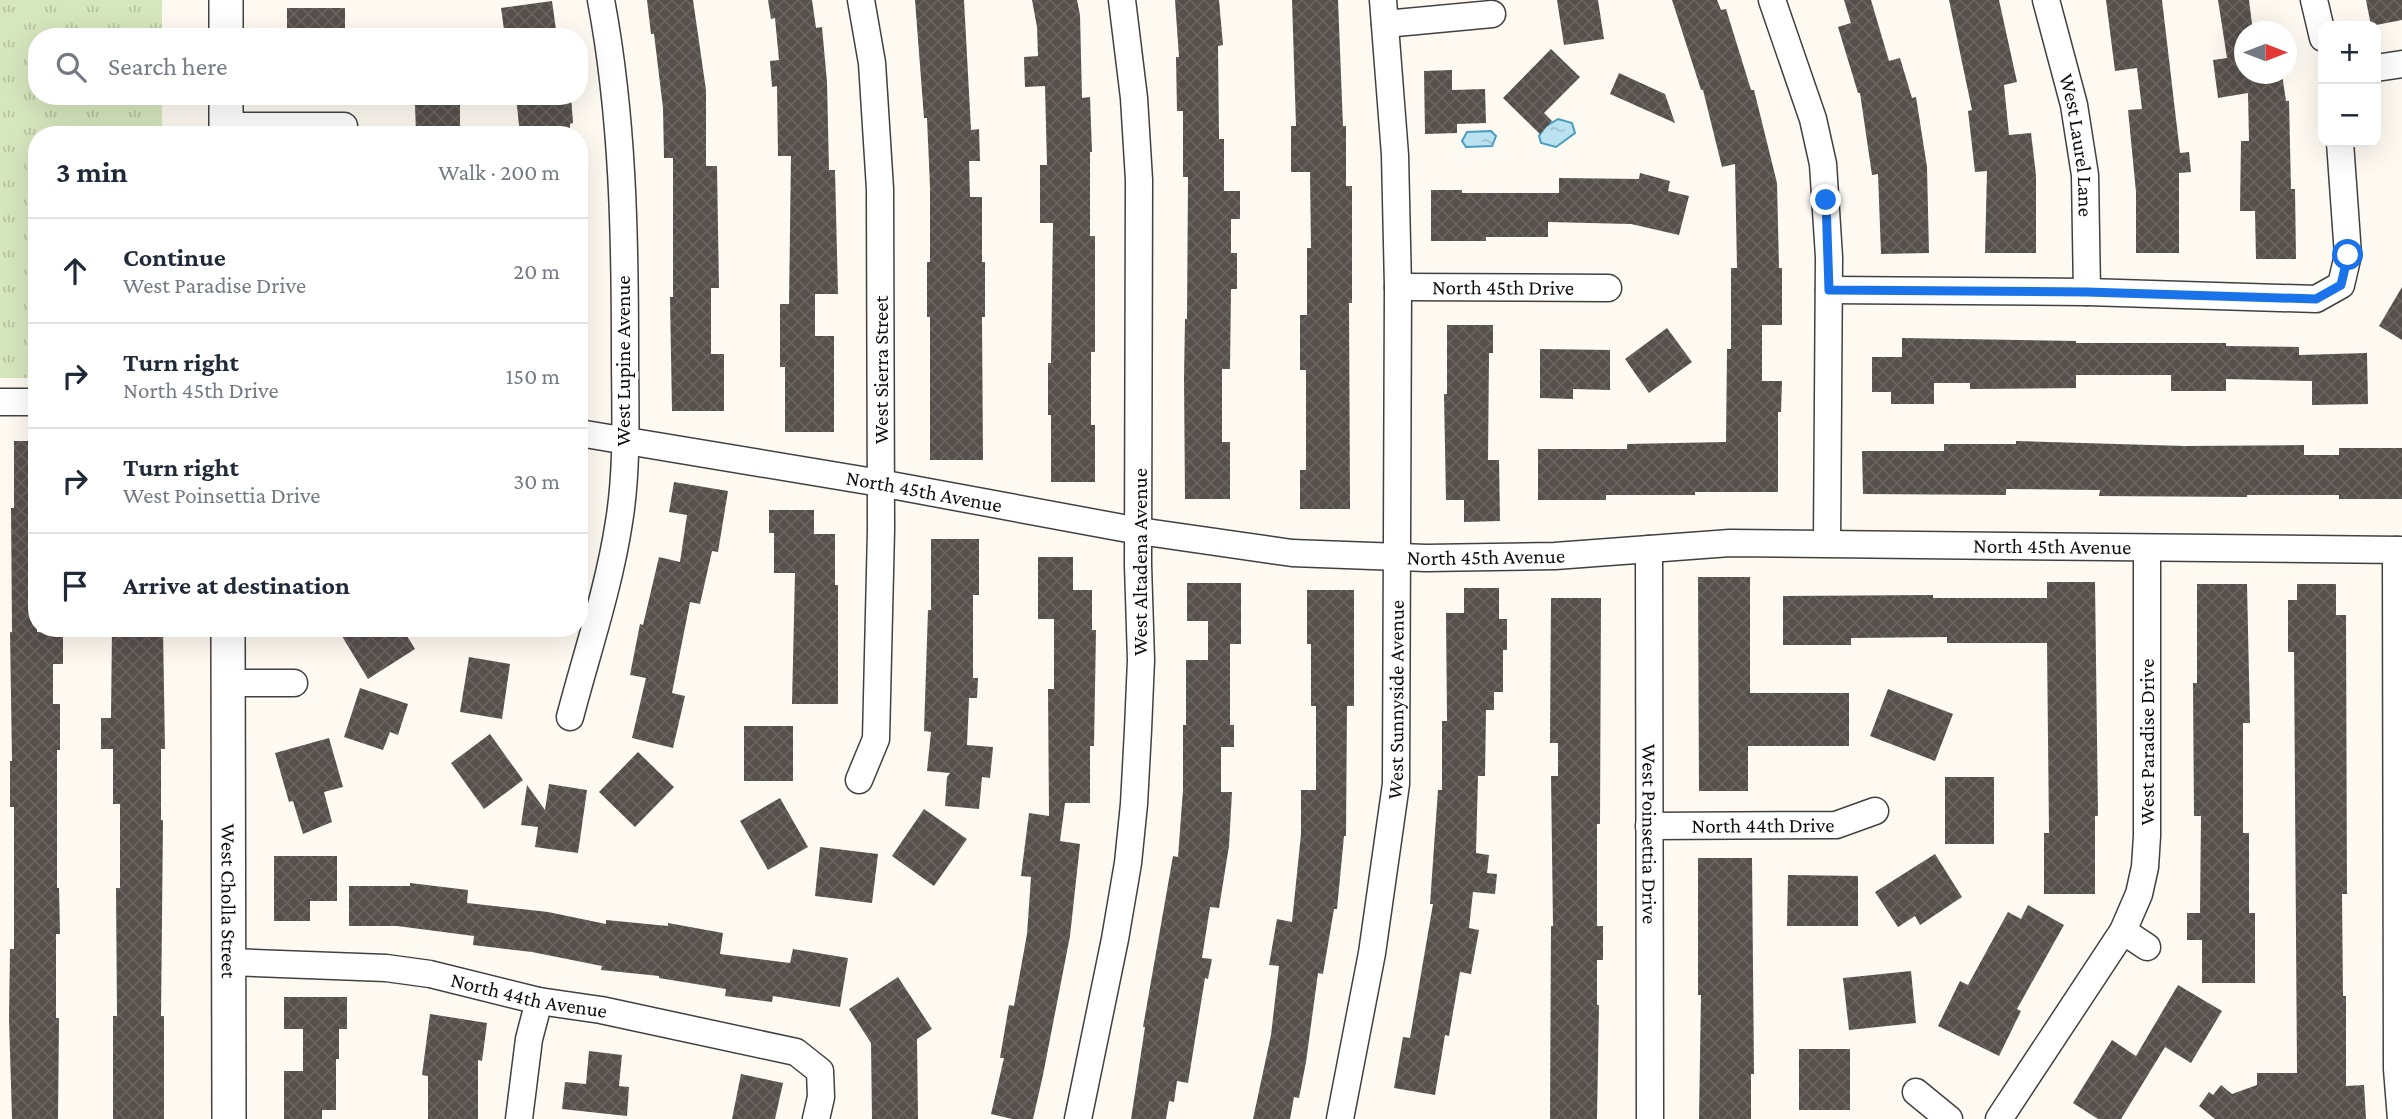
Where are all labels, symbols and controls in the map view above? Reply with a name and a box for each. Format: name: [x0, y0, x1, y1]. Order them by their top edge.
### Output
north arrow: [2234, 21, 2297, 84]
map controls: [2318, 21, 2381, 147]
button: +: [2318, 21, 2381, 84]
search box: [28, 28, 588, 105]
icon: search: [52, 48, 90, 86]
text: Search here: [108, 52, 227, 81]
street label: West Laurel Lane: [2054, 71, 2098, 217]
button: −: [2318, 84, 2381, 147]
text: 3 min: [56, 155, 128, 188]
text: Walk · 200 m: [438, 159, 560, 185]
route end: [1810, 184, 1841, 215]
route start: [2332, 239, 2363, 270]
text: Continue: [123, 243, 226, 272]
icon: ahead: [56, 252, 94, 290]
text: 20 m: [513, 258, 560, 284]
text: West Paradise Drive: [123, 272, 306, 298]
street label: West Lupine Avenue: [611, 275, 635, 447]
street label: North 45th Drive: [1432, 275, 1574, 300]
street label: West Sierra Street: [869, 295, 893, 444]
text: Turn right: [123, 348, 239, 377]
icon: right: [56, 357, 94, 395]
text: 150 m: [506, 363, 560, 389]
text: North 45th Drive: [123, 377, 279, 403]
text: Turn right: [123, 453, 239, 482]
icon: right: [56, 462, 94, 500]
street label: North 45th Avenue: [844, 466, 1004, 517]
text: 30 m: [513, 468, 560, 494]
street label: West Altadena Avenue: [1128, 468, 1152, 656]
text: West Poinsettia Drive: [123, 482, 320, 508]
street label: North 45th Avenue: [1973, 534, 2132, 559]
street label: North 45th Avenue: [1406, 543, 1566, 570]
icon: arrive: [56, 567, 94, 605]
text: Arrive at destination: [123, 571, 350, 600]
street label: West Sunnyside Avenue: [1382, 600, 1409, 801]
street label: West Paradise Drive: [2135, 658, 2159, 826]
street label: West Poinsettia Drive: [1637, 744, 1662, 924]
street label: North 44th Drive: [1691, 813, 1835, 838]
street label: West Cholla Street: [216, 824, 241, 979]
street label: North 44th Avenue: [448, 968, 610, 1023]

